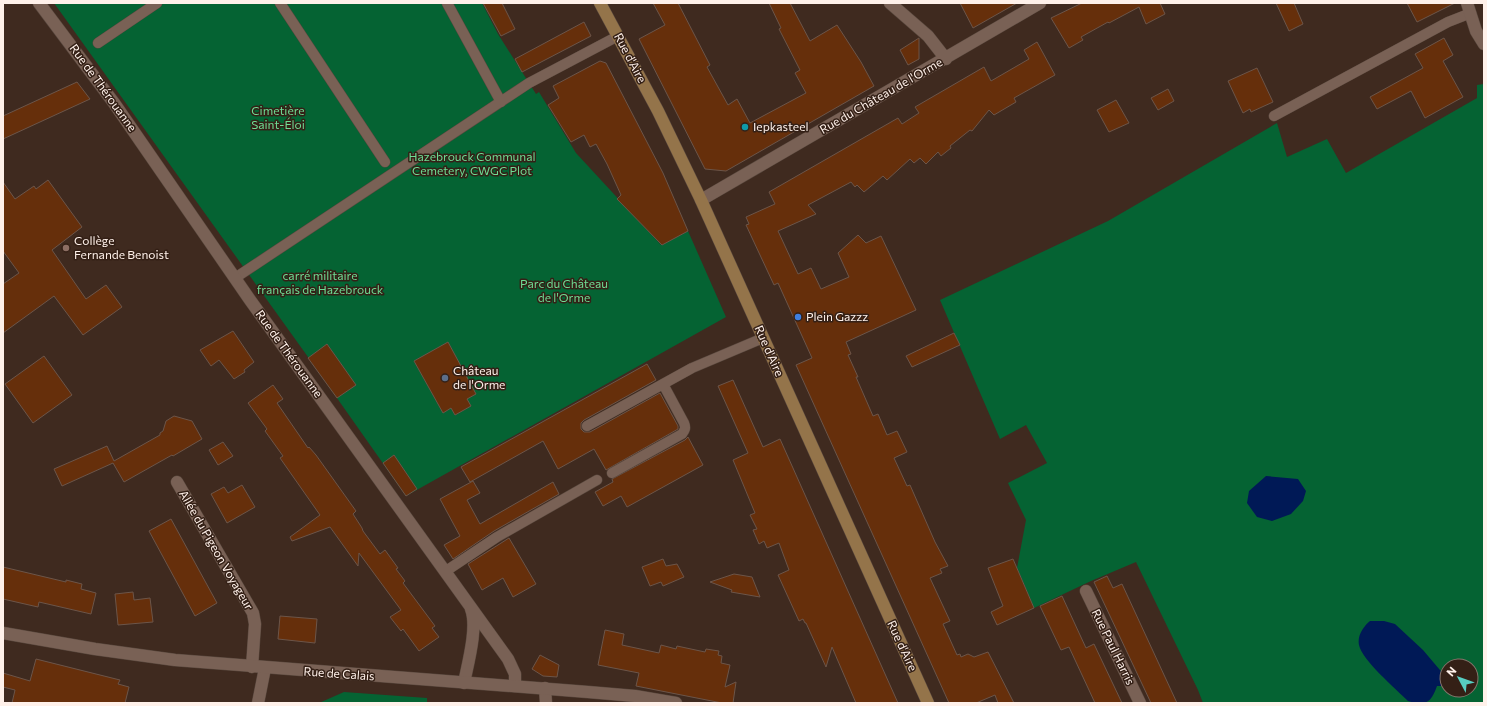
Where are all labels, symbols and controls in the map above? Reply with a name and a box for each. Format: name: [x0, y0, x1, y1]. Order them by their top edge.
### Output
street label: Rue d'Aire: [612, 30, 650, 85]
street label: Rue de Thérouanne: [67, 41, 140, 134]
street label: Rue du Château de l'Orme: [817, 54, 944, 136]
park label: Cimetière Saint-Éloi: [251, 103, 305, 131]
place label: Iepkasteel: [753, 119, 809, 133]
marker: Iepkasteel: [740, 122, 750, 132]
park label: Hazebrouck Communal Cemetery, CWGC Plot: [408, 149, 536, 177]
place label: Collège Fernande Benoist: [74, 233, 169, 261]
marker: Collège Fernande Benoist: [61, 243, 71, 253]
park label: carré militaire français de Hazebrouck: [257, 268, 384, 296]
park label: Parc du Château de l'Orme: [520, 276, 608, 304]
street label: Rue de Thérouanne: [253, 307, 326, 400]
place label: Plein Gazzz: [806, 309, 868, 323]
marker: Plein Gazzz: [793, 312, 803, 322]
street label: Rue d'Aire: [752, 323, 787, 378]
place label: Château de l'Orme: [453, 363, 505, 391]
marker: Château de l'Orme: [440, 373, 450, 383]
street label: Allée du Pigeon Voyageur: [177, 487, 257, 612]
street label: Rue Paul Harris: [1090, 606, 1138, 687]
street label: Rue d'Aire: [885, 618, 921, 673]
north arrow: [1439, 658, 1479, 698]
street label: Rue de Calais: [303, 664, 375, 682]
text: N: [1443, 664, 1459, 678]

